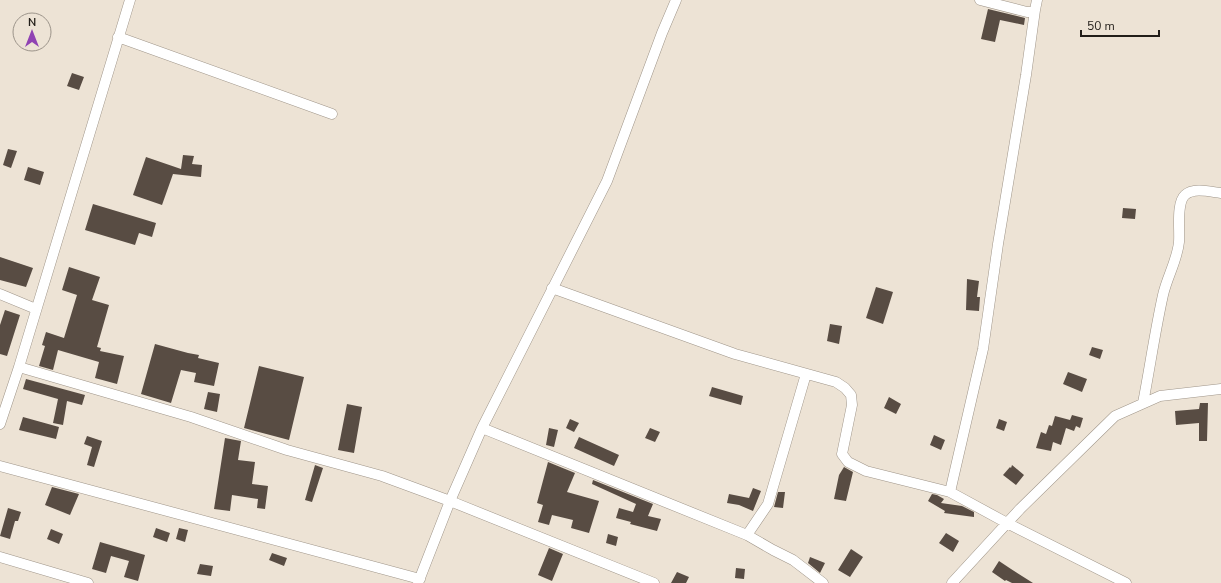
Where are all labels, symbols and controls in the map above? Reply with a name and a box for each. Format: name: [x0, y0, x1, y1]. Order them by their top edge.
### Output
north arrow: [12, 12, 52, 52]
scale bar: [1081, 12, 1159, 38]
text: N: [28, 15, 36, 30]
text: 50 m: [1087, 18, 1115, 34]

